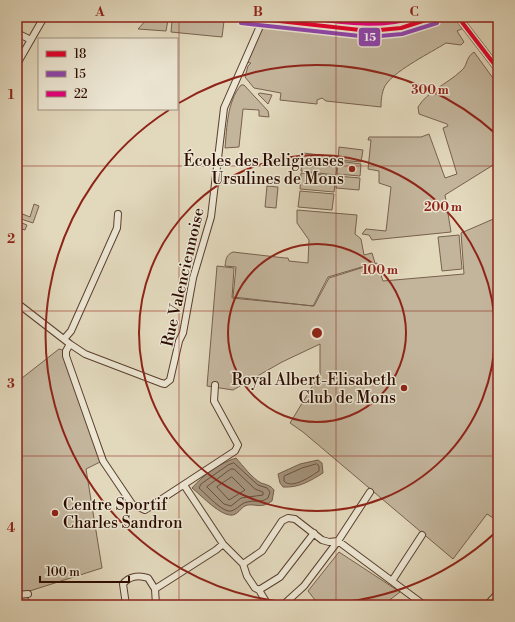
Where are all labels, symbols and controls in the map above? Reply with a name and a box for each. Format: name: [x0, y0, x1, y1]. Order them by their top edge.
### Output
text: A: [94, 4, 105, 20]
text: B: [253, 4, 263, 20]
text: C: [409, 4, 419, 20]
line badge: 15: [358, 27, 381, 47]
text: 15: [364, 31, 376, 45]
legend: [38, 38, 178, 110]
text: 18: [74, 47, 86, 62]
text: 15: [74, 67, 86, 82]
text: 300 m: [411, 83, 449, 98]
text: 1: [8, 87, 15, 103]
text: 22: [74, 87, 88, 102]
place label: Écoles des Religieuses Ursulines de Mons: [183, 149, 344, 189]
marker: Écoles des Religieuses Ursulines de Mons: [347, 164, 357, 174]
text: 200 m: [424, 200, 462, 215]
street label: Rue Valenciennoise: [157, 206, 209, 349]
text: 2: [7, 231, 15, 247]
text: 100 m: [362, 263, 398, 278]
centre of rings: [310, 326, 324, 340]
place label: Royal Albert-Elisabeth Club de Mons: [232, 370, 396, 408]
text: 3: [7, 376, 15, 392]
marker: Royal Albert-Elisabeth Club de Mons: [399, 383, 409, 393]
place label: Centre Sportif Charles Sandron: [63, 495, 183, 533]
marker: Centre Sportif Charles Sandron: [50, 508, 60, 518]
text: 4: [7, 520, 16, 536]
scale bar: [40, 558, 129, 584]
text: 100 m: [46, 565, 80, 580]

